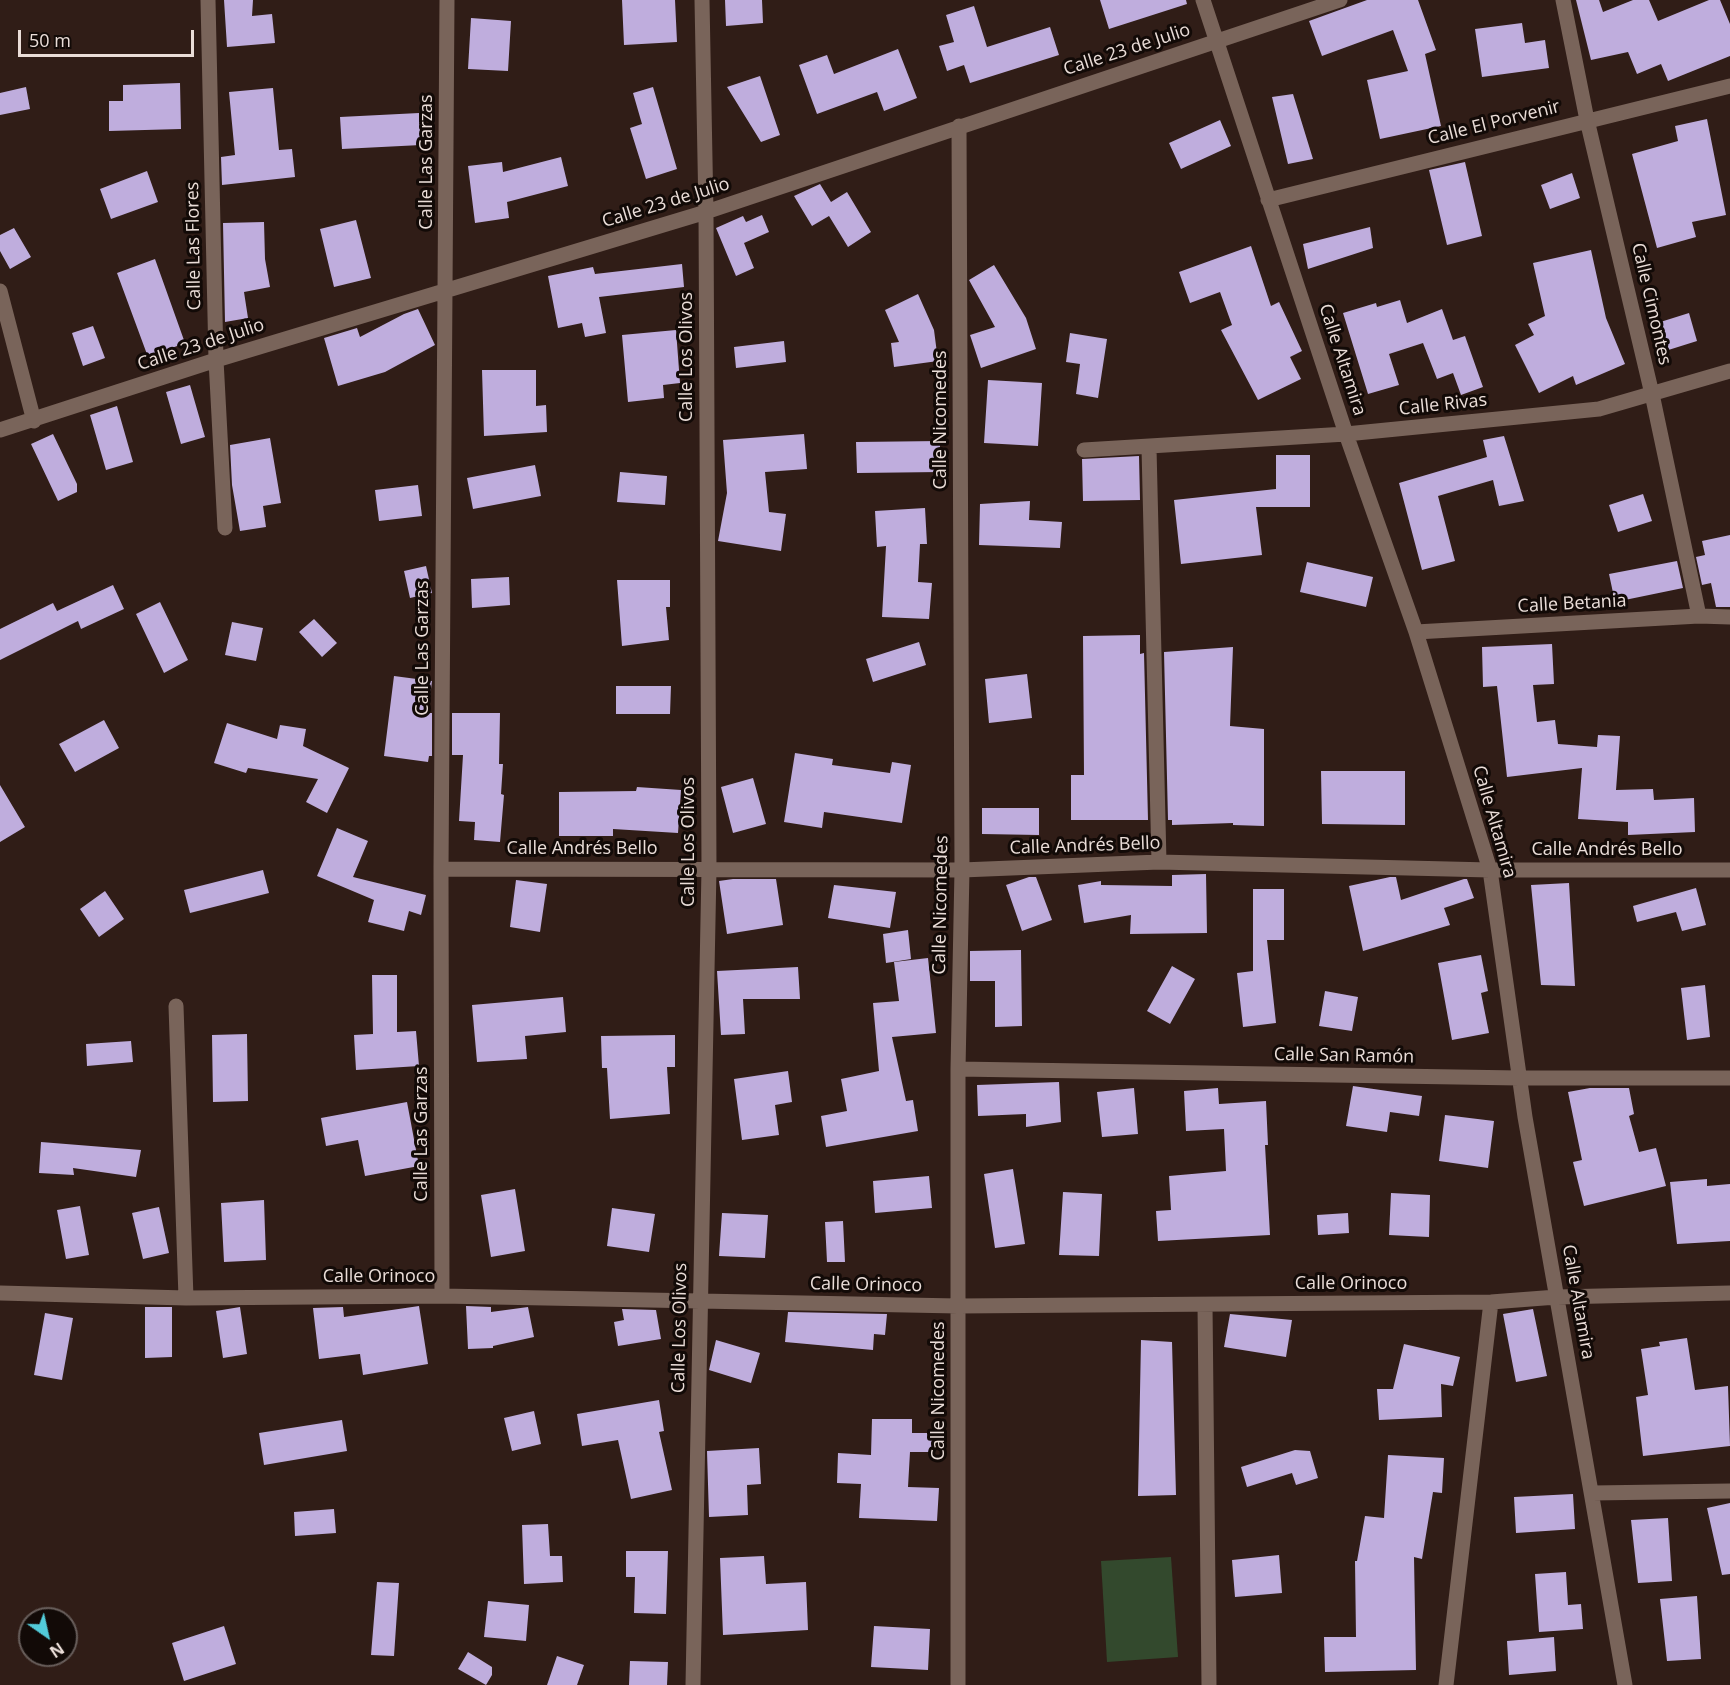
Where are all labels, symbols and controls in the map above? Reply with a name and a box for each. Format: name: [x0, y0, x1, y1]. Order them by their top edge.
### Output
scale bar: [21, 18, 196, 56]
street label: Calle 23 de Julio: [1061, 19, 1193, 81]
text: 50 m: [29, 28, 71, 52]
street label: Calle Las Garzas: [416, 94, 438, 230]
street label: Calle El Porvenir: [1426, 96, 1562, 150]
street label: Calle 23 de Julio: [600, 173, 732, 233]
street label: Calle Las Flores: [182, 182, 206, 310]
street label: Calle Cimontes: [1626, 241, 1676, 367]
street label: Calle Los Olivos: [676, 292, 698, 422]
street label: Calle Altamira: [1314, 301, 1370, 419]
street label: Calle 23 de Julio: [135, 314, 267, 376]
street label: Calle Nicomedes: [930, 350, 952, 490]
street label: Calle Rivas: [1398, 390, 1488, 420]
street label: Calle Las Garzas: [412, 580, 434, 716]
street label: Calle Betania: [1517, 590, 1627, 618]
street label: Calle Altamira: [1468, 763, 1520, 881]
street label: Calle Los Olivos: [678, 777, 700, 907]
street label: Calle Andrés Bello: [1009, 833, 1161, 859]
street label: Calle Nicomedes: [929, 835, 953, 975]
street label: Calle Andrés Bello: [506, 838, 658, 860]
street label: Calle Andrés Bello: [1531, 839, 1683, 861]
street label: Calle San Ramón: [1274, 1044, 1414, 1068]
street label: Calle Las Garzas: [411, 1066, 433, 1202]
street label: Calle Altamira: [1557, 1243, 1599, 1361]
street label: Calle Los Olivos: [668, 1263, 692, 1393]
street label: Calle Orinoco: [323, 1266, 435, 1288]
street label: Calle Orinoco: [810, 1273, 922, 1297]
street label: Calle Orinoco: [1295, 1273, 1407, 1295]
street label: Calle Nicomedes: [928, 1321, 950, 1461]
north arrow: [18, 1607, 78, 1667]
text: N: [45, 1638, 68, 1663]

